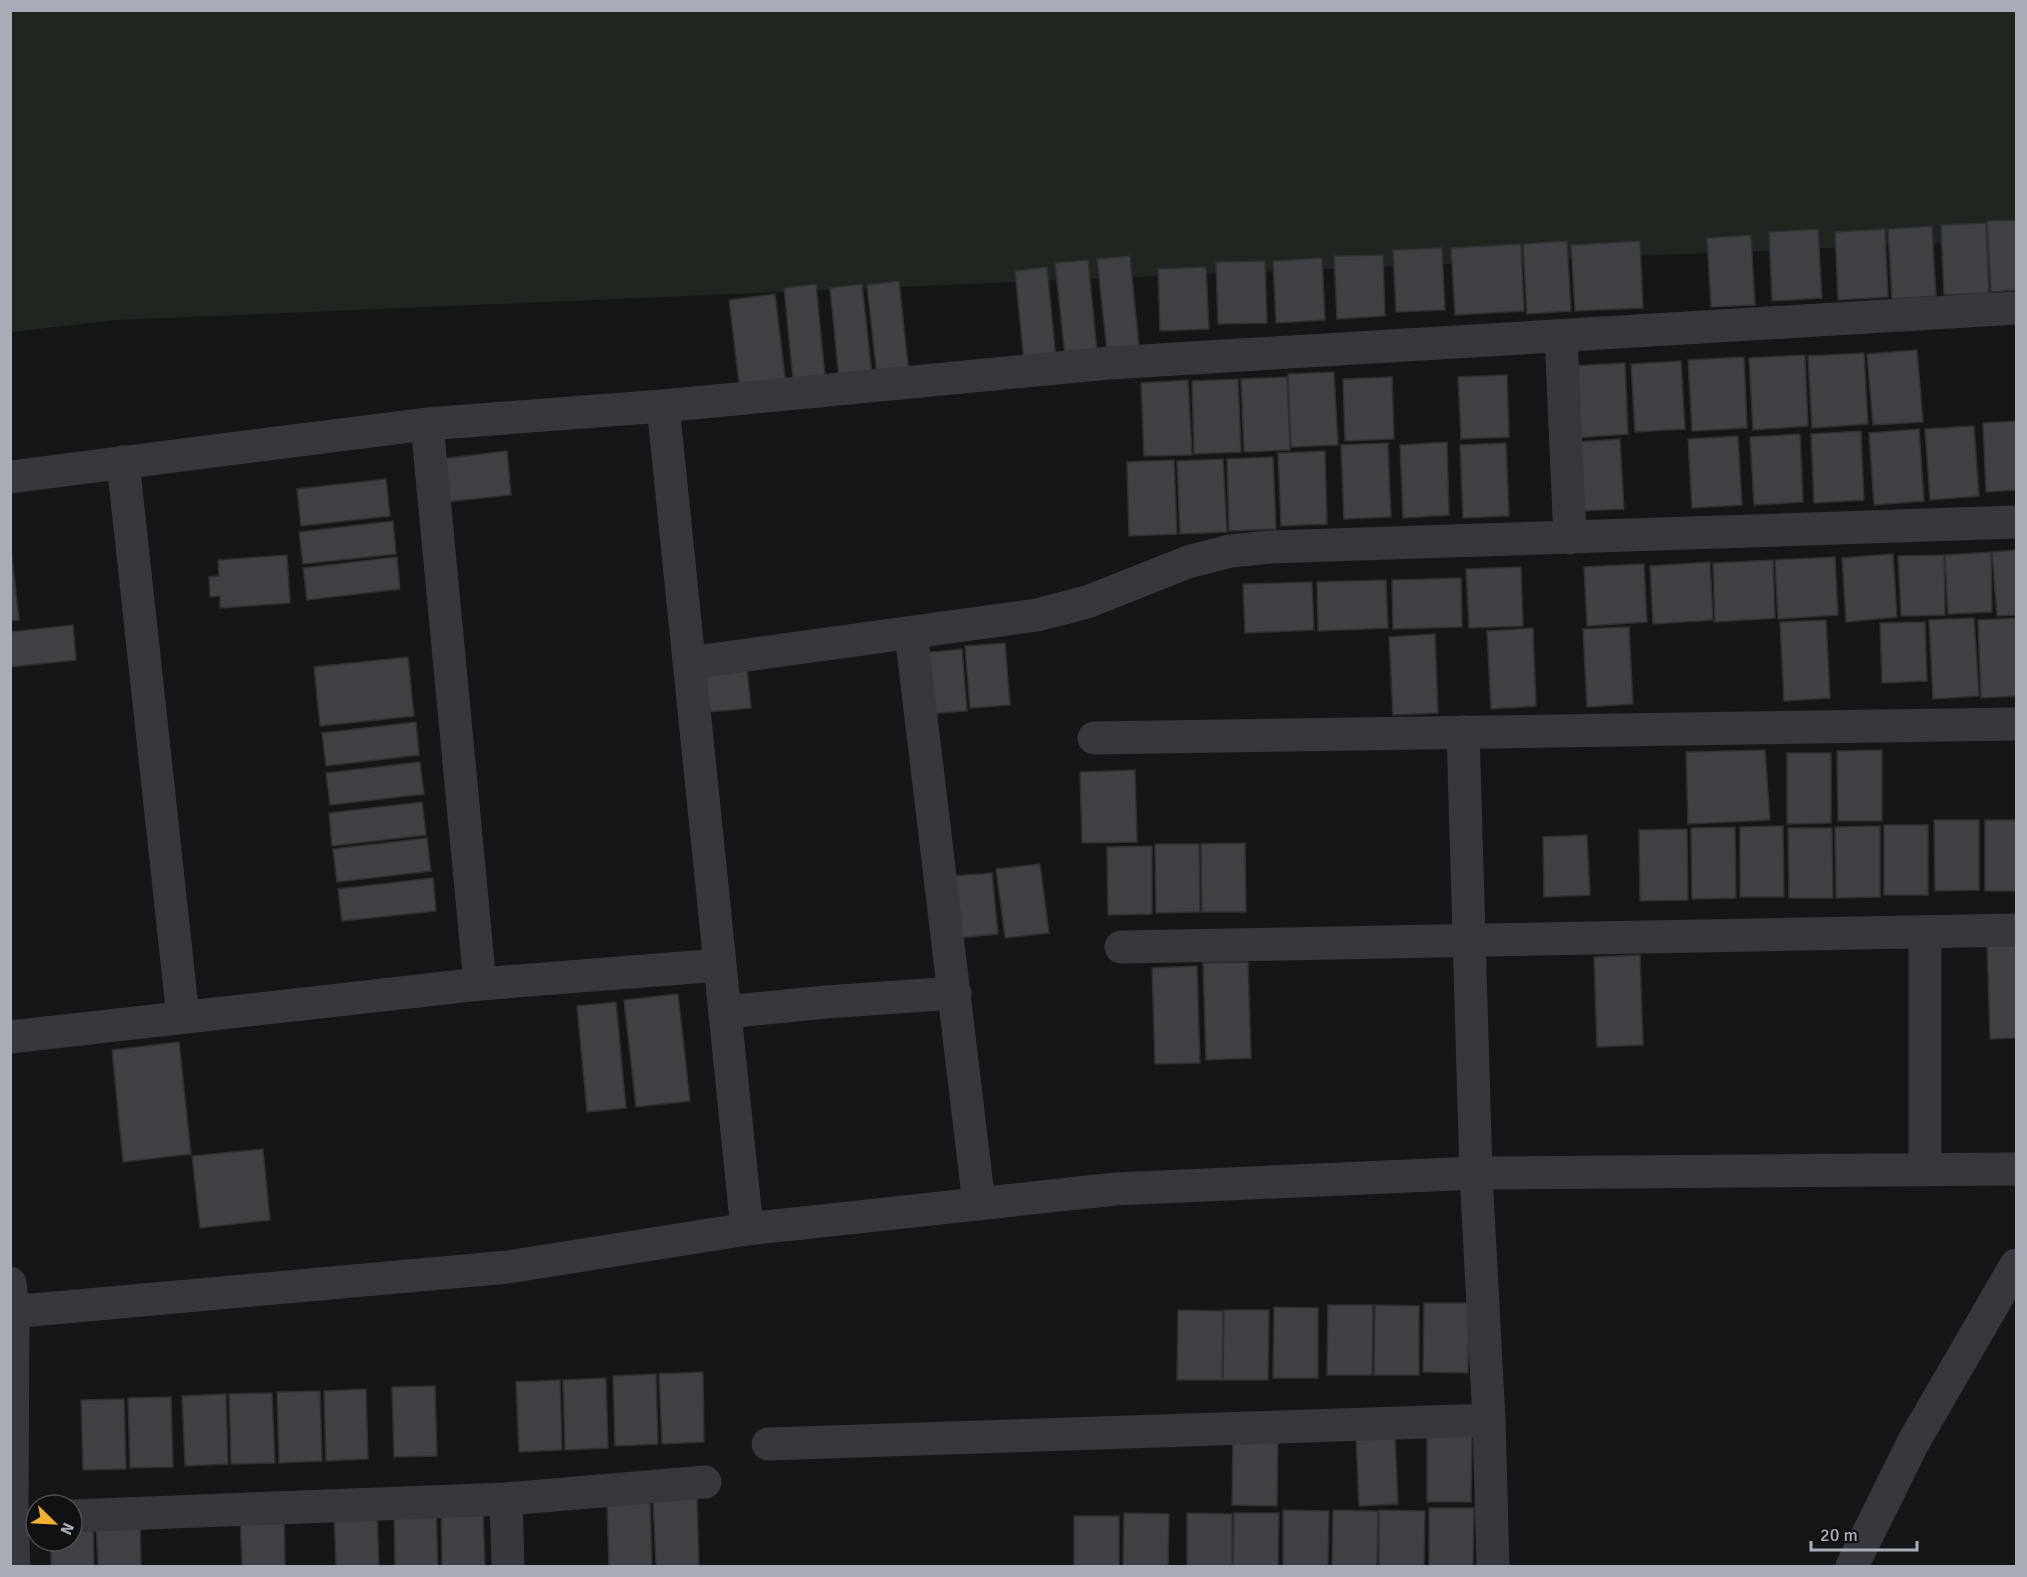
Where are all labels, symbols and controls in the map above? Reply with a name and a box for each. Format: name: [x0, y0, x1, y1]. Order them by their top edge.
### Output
north arrow: [24, 1493, 84, 1553]
scale bar: [1811, 1514, 1918, 1552]
text: N: [55, 1520, 78, 1538]
text: 20 m: [1820, 1524, 1858, 1546]

